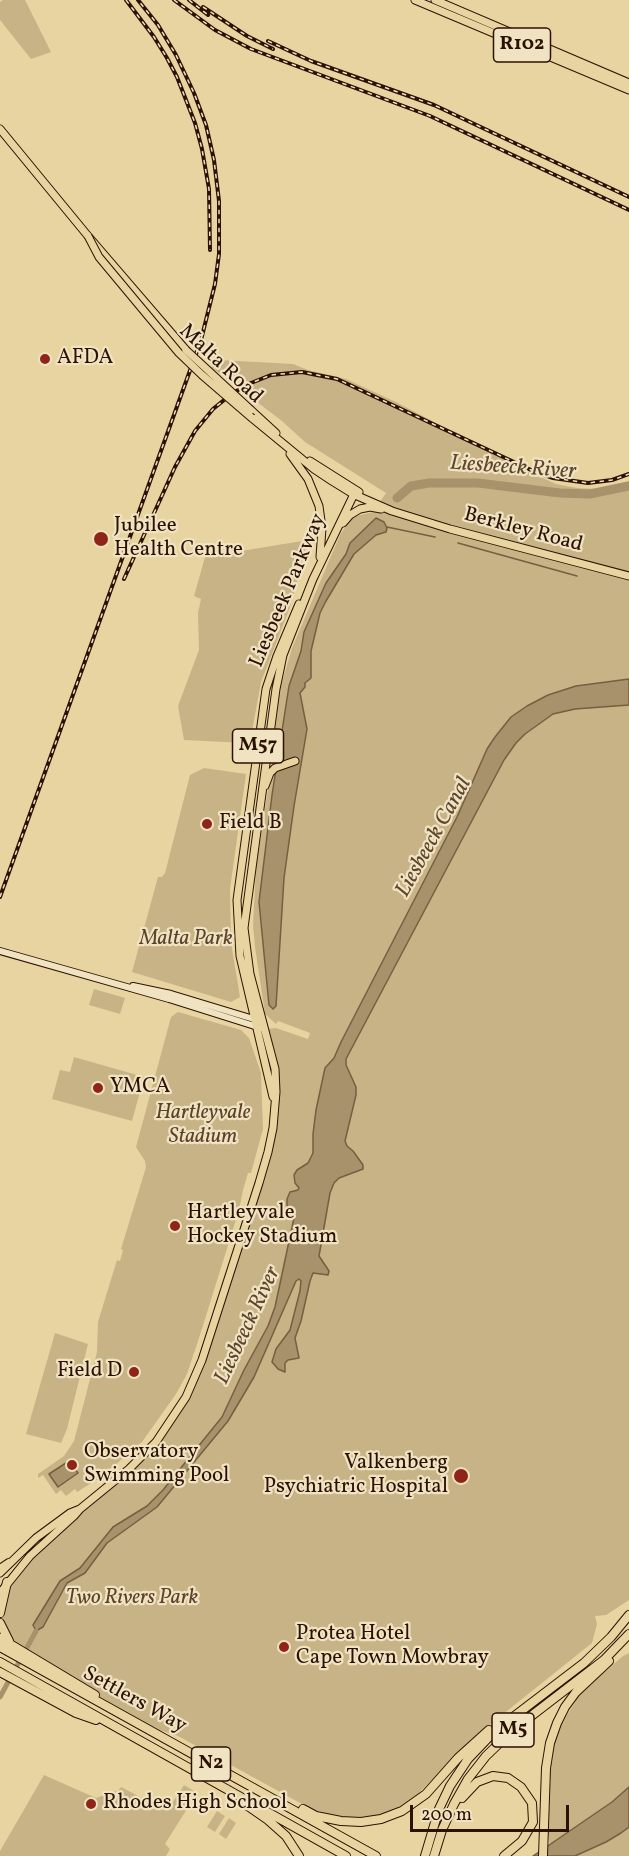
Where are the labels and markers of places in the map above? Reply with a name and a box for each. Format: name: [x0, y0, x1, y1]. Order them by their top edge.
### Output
place label: AFDA: [57, 346, 113, 372]
marker: AFDA: [38, 352, 52, 366]
place label: Jubilee Health Centre: [114, 514, 243, 564]
marker: Jubilee Health Centre: [92, 530, 110, 548]
place label: Field B: [219, 811, 282, 837]
marker: Field B: [200, 817, 214, 831]
place label: YMCA: [110, 1075, 170, 1101]
marker: YMCA: [91, 1081, 105, 1095]
place label: Hartleyvale Hockey Stadium: [187, 1201, 337, 1251]
marker: Hartleyvale Hockey Stadium: [168, 1219, 182, 1233]
place label: Field D: [57, 1359, 122, 1385]
marker: Field D: [127, 1365, 141, 1379]
place label: Observatory Swimming Pool: [84, 1440, 229, 1490]
place label: Valkenberg Psychiatric Hospital: [264, 1451, 448, 1501]
marker: Observatory Swimming Pool: [65, 1458, 79, 1472]
marker: Valkenberg Psychiatric Hospital: [452, 1467, 470, 1485]
place label: Protea Hotel Cape Town Mowbray: [296, 1622, 489, 1672]
marker: Protea Hotel Cape Town Mowbray: [277, 1640, 291, 1654]
place label: Rhodes High School: [103, 1791, 287, 1817]
marker: Rhodes High School: [84, 1797, 98, 1811]

